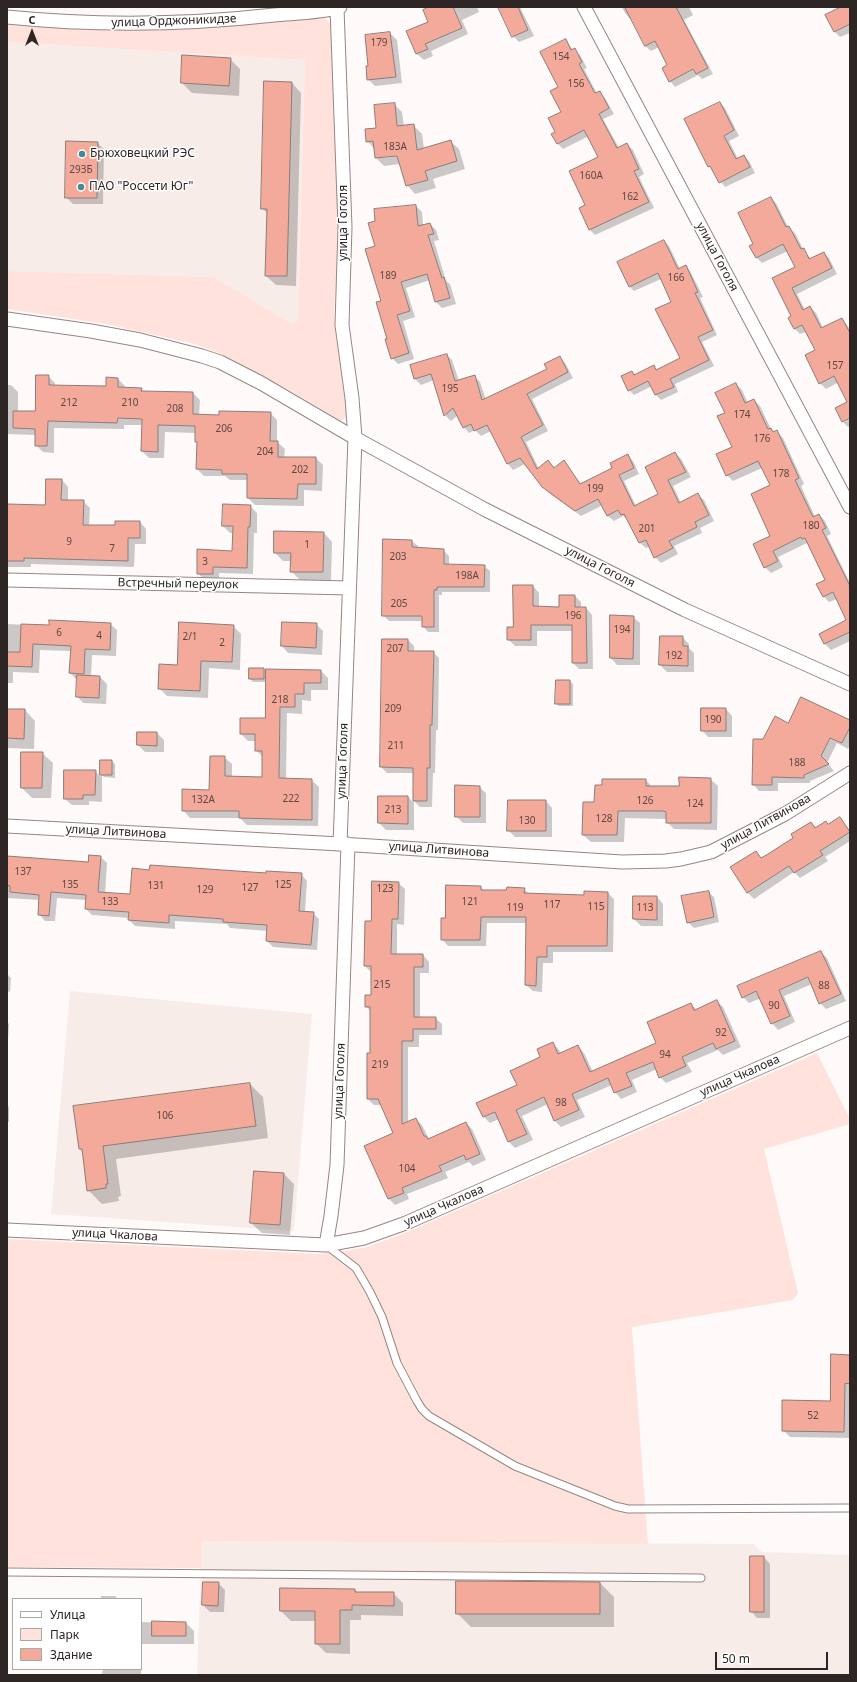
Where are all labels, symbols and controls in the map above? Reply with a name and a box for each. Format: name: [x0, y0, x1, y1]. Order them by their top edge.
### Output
north arrow: [12, 12, 52, 52]
text: С: [28, 12, 36, 27]
street label: улица Орджоникидзе: [111, 12, 237, 30]
house number: 179: [370, 37, 388, 49]
house number: 154: [552, 51, 570, 63]
house number: 156: [567, 78, 585, 90]
house number: 183А: [383, 141, 407, 153]
place label: Брюховецкий РЭС: [90, 147, 195, 161]
marker: Брюховецкий РЭС: [77, 149, 87, 159]
house number: 293Б: [69, 164, 93, 176]
house number: 160А: [579, 170, 603, 182]
place label: ПАО "Россети Юг": [89, 180, 193, 194]
marker: ПАО "Россети Юг": [76, 182, 86, 192]
street label: улица Гоголя: [337, 185, 351, 261]
house number: 162: [621, 191, 639, 203]
street label: улица Гоголя: [693, 220, 741, 294]
house number: 189: [379, 270, 397, 282]
house number: 166: [667, 272, 685, 284]
house number: 157: [826, 360, 844, 372]
house number: 195: [441, 383, 459, 395]
house number: 212: [60, 397, 78, 409]
house number: 210: [121, 397, 139, 409]
house number: 208: [166, 403, 184, 415]
house number: 174: [733, 409, 751, 421]
house number: 206: [215, 423, 233, 435]
house number: 176: [753, 433, 771, 445]
house number: 204: [256, 446, 274, 458]
house number: 202: [291, 464, 309, 476]
house number: 178: [772, 468, 790, 480]
house number: 199: [586, 483, 604, 495]
house number: 180: [802, 520, 820, 532]
house number: 201: [638, 523, 656, 535]
house number: 9: [66, 536, 72, 548]
house number: 1: [304, 539, 310, 551]
house number: 7: [109, 543, 115, 555]
street label: улица Гоголя: [563, 543, 637, 591]
house number: 203: [389, 551, 407, 563]
house number: 3: [202, 556, 208, 568]
house number: 198А: [455, 570, 479, 582]
street label: Встречный переулок: [118, 576, 238, 592]
house number: 205: [390, 598, 408, 610]
house number: 196: [564, 610, 582, 622]
house number: 194: [613, 624, 631, 636]
house number: 6: [56, 627, 62, 639]
house number: 4: [96, 630, 102, 642]
house number: 2/1: [182, 631, 198, 643]
house number: 2: [219, 637, 225, 649]
house number: 207: [386, 643, 404, 655]
house number: 192: [665, 650, 683, 662]
house number: 218: [271, 694, 289, 706]
house number: 209: [384, 703, 402, 715]
house number: 190: [704, 714, 722, 726]
street label: улица Гоголя: [334, 723, 352, 799]
house number: 211: [387, 740, 405, 752]
house number: 188: [788, 757, 806, 769]
street label: улица Литвинова: [718, 791, 814, 853]
house number: 222: [282, 793, 300, 805]
house number: 132А: [191, 794, 215, 806]
house number: 126: [636, 795, 654, 807]
house number: 124: [686, 798, 704, 810]
house number: 213: [384, 804, 402, 816]
house number: 128: [595, 813, 613, 825]
house number: 130: [518, 815, 536, 827]
street label: улица Литвинова: [65, 822, 167, 842]
street label: улица Литвинова: [388, 839, 490, 861]
house number: 137: [14, 866, 32, 878]
house number: 135: [61, 879, 79, 891]
house number: 125: [274, 879, 292, 891]
house number: 131: [147, 880, 165, 892]
house number: 127: [241, 882, 259, 894]
house number: 123: [376, 883, 394, 895]
house number: 129: [196, 884, 214, 896]
house number: 133: [101, 896, 119, 908]
house number: 121: [461, 896, 479, 908]
house number: 117: [543, 899, 561, 911]
house number: 115: [587, 901, 605, 913]
house number: 119: [506, 902, 524, 914]
house number: 113: [636, 902, 654, 914]
house number: 215: [373, 979, 391, 991]
house number: 88: [818, 980, 830, 992]
house number: 90: [768, 1000, 780, 1012]
house number: 92: [715, 1027, 727, 1039]
street label: улица Гоголя: [331, 1043, 349, 1119]
house number: 94: [659, 1049, 671, 1061]
street label: улица Чкалова: [698, 1052, 782, 1100]
house number: 219: [371, 1059, 389, 1071]
house number: 98: [555, 1097, 567, 1109]
house number: 106: [156, 1110, 174, 1122]
house number: 104: [398, 1163, 416, 1175]
street label: улица Чкалова: [402, 1182, 486, 1230]
street label: улица Чкалова: [72, 1226, 158, 1244]
house number: 52: [807, 1410, 819, 1422]
legend: [12, 1598, 142, 1670]
text: Улица: [50, 1606, 85, 1623]
text: Парк: [50, 1626, 79, 1643]
scale bar: [717, 1644, 830, 1670]
text: Здание: [50, 1646, 92, 1663]
text: 50 m: [722, 1650, 750, 1667]

